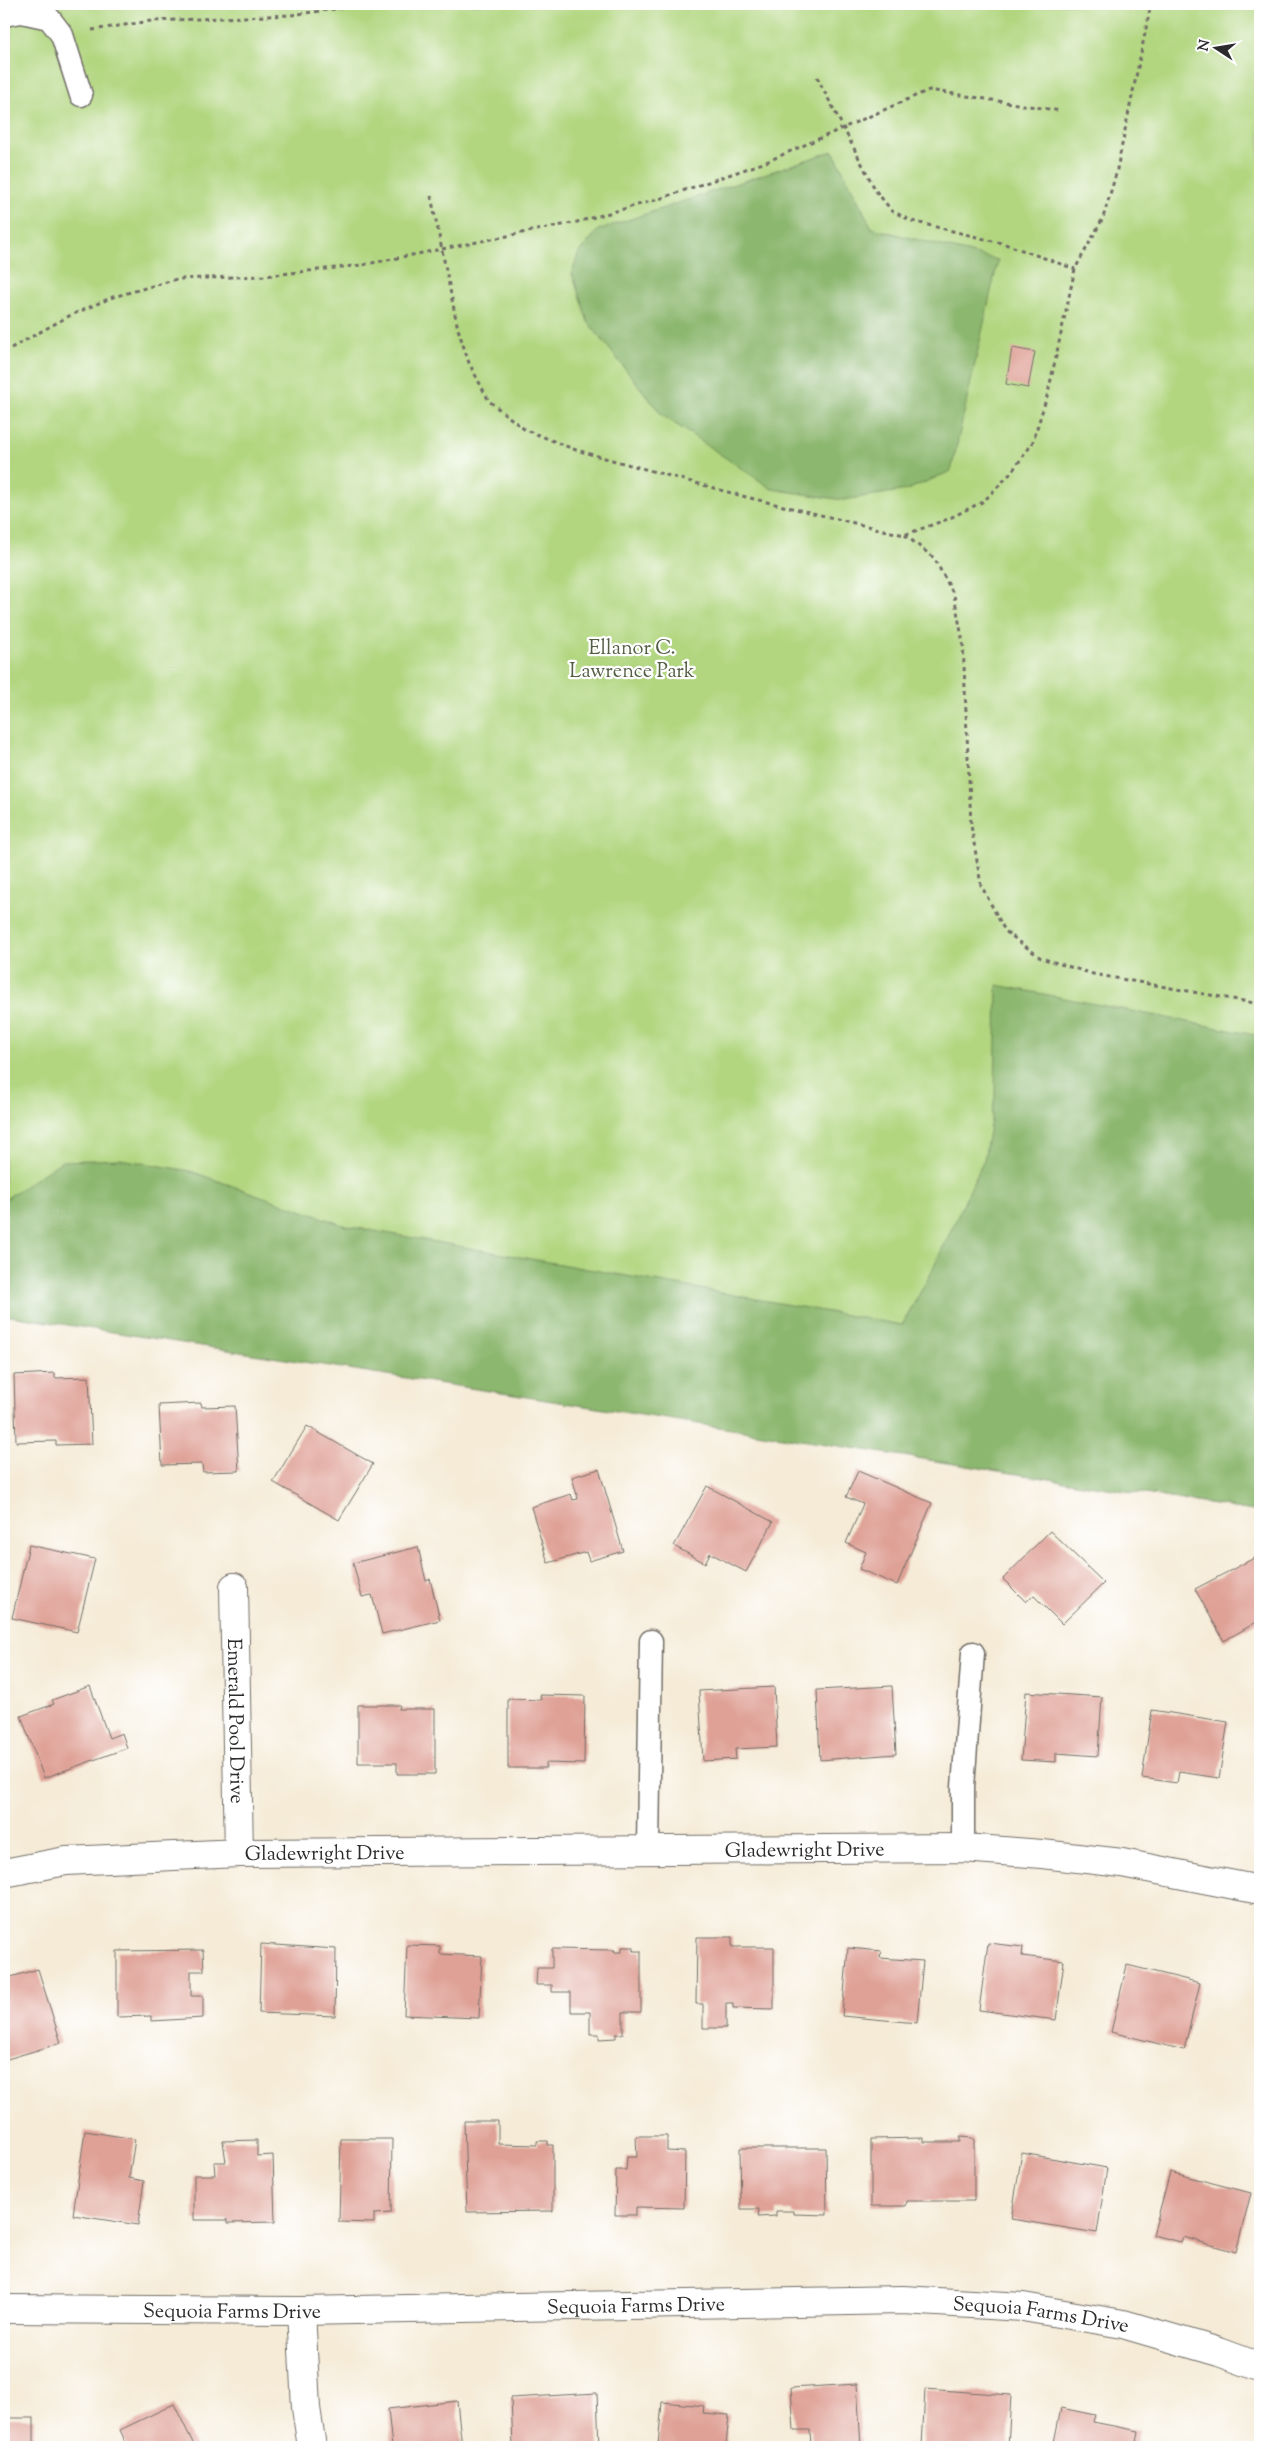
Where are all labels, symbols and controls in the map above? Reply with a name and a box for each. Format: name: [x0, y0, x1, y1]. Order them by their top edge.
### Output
north arrow: [1192, 22, 1242, 72]
text: N: [1194, 38, 1216, 53]
park label: Ellanor C. Lawrence Park: [569, 635, 695, 687]
street label: Emerald Pool Drive: [218, 1638, 250, 1804]
street label: Gladewright Drive: [725, 1837, 885, 1867]
street label: Gladewright Drive: [245, 1840, 405, 1870]
street label: Sequoia Farms Drive: [547, 2291, 725, 2324]
street label: Sequoia Farms Drive: [952, 2291, 1132, 2342]
street label: Sequoia Farms Drive: [143, 2298, 321, 2328]

